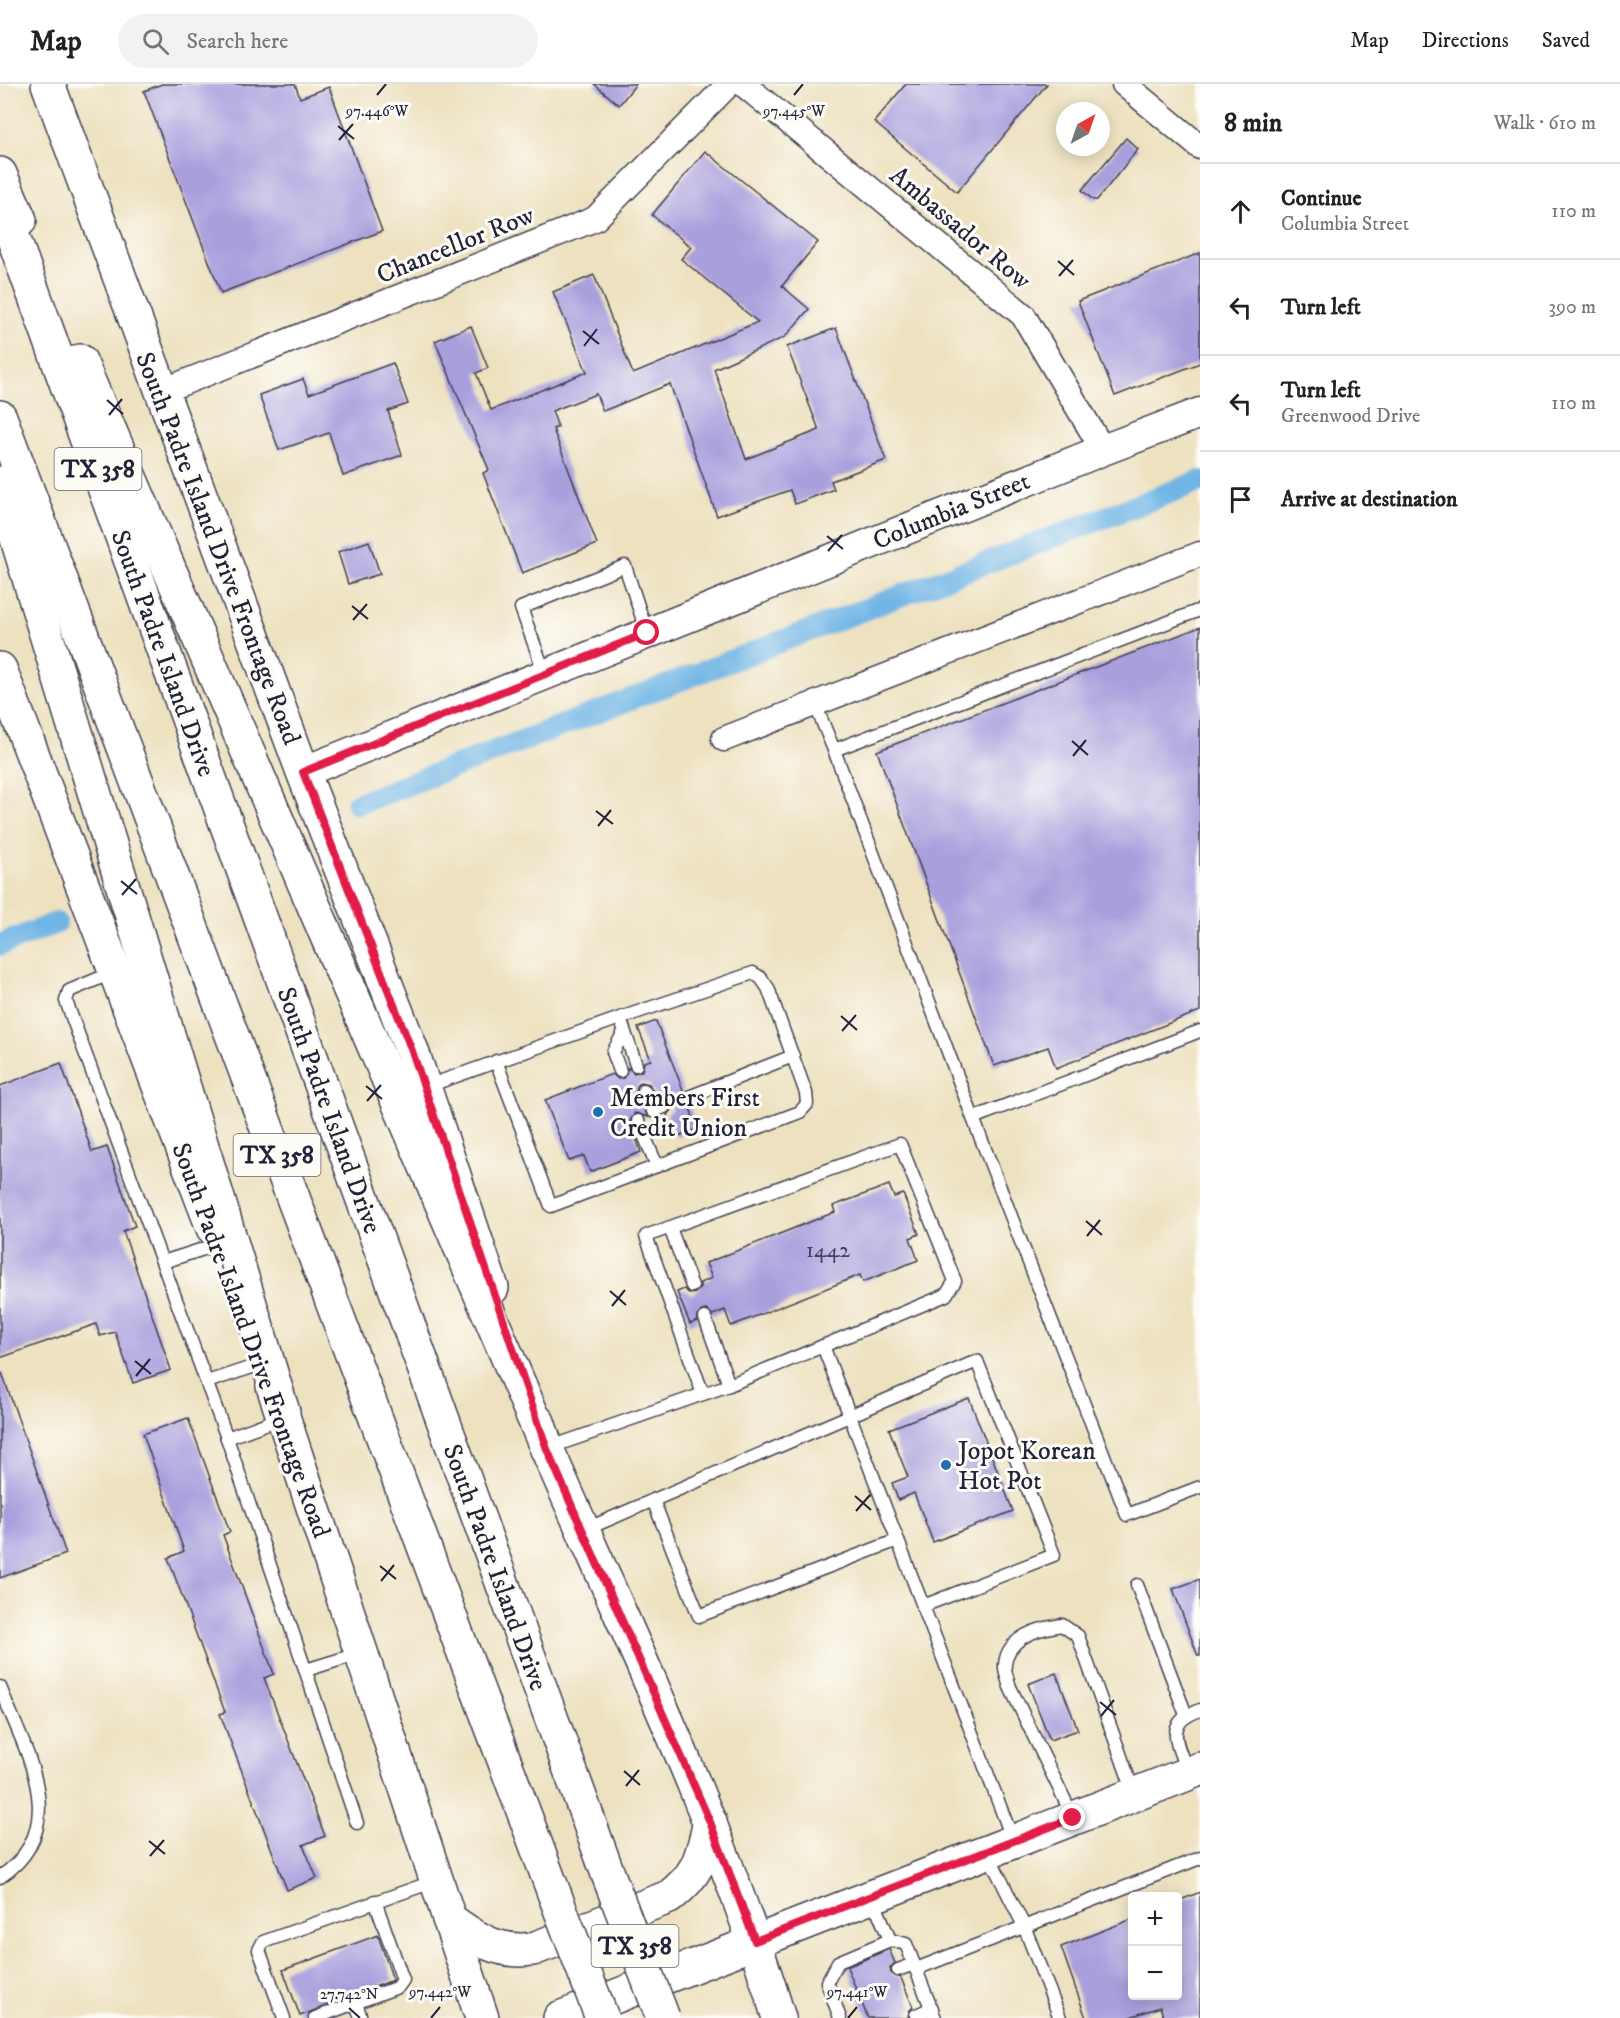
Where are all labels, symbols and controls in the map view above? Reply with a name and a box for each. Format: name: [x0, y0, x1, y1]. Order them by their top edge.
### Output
search box: [118, 14, 538, 68]
text: Map: [30, 24, 82, 59]
icon: search: [139, 25, 172, 58]
text: Search here: [187, 28, 288, 55]
text: Map: [1350, 28, 1389, 54]
text: Directions: [1422, 28, 1509, 54]
text: Saved: [1542, 28, 1590, 54]
text: 97.446°W: [345, 102, 409, 121]
text: 97.445°W: [762, 102, 825, 121]
north arrow: [1056, 102, 1110, 156]
text: 8 min: [1224, 107, 1282, 140]
text: Walk · 610 m: [1493, 111, 1596, 136]
street label: Ambassador Row: [882, 159, 1038, 297]
text: Continue: [1281, 185, 1362, 212]
icon: ahead: [1224, 195, 1257, 228]
street label: Chancellor Row: [372, 199, 540, 292]
text: 110 m: [1551, 199, 1596, 224]
text: Columbia Street: [1281, 212, 1409, 237]
icon: left: [1224, 291, 1257, 324]
text: Turn left: [1281, 294, 1361, 321]
text: 390 m: [1548, 295, 1596, 320]
street label: South Padre Island Drive Frontage Road: [130, 347, 308, 749]
text: Turn left: [1281, 377, 1361, 404]
icon: left: [1224, 387, 1257, 420]
text: 110 m: [1551, 391, 1596, 416]
text: Greenwood Drive: [1281, 404, 1420, 429]
road number: TX 358: [54, 448, 142, 490]
street label: Columbia Street: [868, 465, 1035, 558]
icon: arrive: [1224, 483, 1257, 516]
text: Arrive at destination: [1281, 486, 1458, 513]
street label: South Padre Island Drive: [105, 526, 223, 780]
route start: [633, 619, 659, 645]
street label: South Padre Island Drive: [269, 983, 389, 1238]
place label: Members First Credit Union: [610, 1082, 760, 1145]
marker: Members First Credit Union: [591, 1105, 605, 1119]
road number: TX 358: [234, 1134, 320, 1176]
street label: South Padre Island Drive Frontage Road: [164, 1139, 338, 1543]
house number: 1442: [806, 1237, 850, 1264]
place label: Jopot Korean Hot Pot: [956, 1435, 1096, 1498]
street label: South Padre Island Drive: [435, 1440, 555, 1695]
marker: Jopot Korean Hot Pot: [939, 1458, 953, 1472]
route end: [1059, 1804, 1085, 1830]
map controls: [1128, 1892, 1182, 2000]
button: +: [1128, 1892, 1182, 1946]
road number: TX 358: [592, 1925, 678, 1967]
button: −: [1128, 1946, 1182, 2000]
text: 97.442°W: [408, 1983, 471, 2002]
text: 97.441°W: [826, 1983, 887, 2002]
text: 27.742°N: [320, 1985, 378, 2004]

